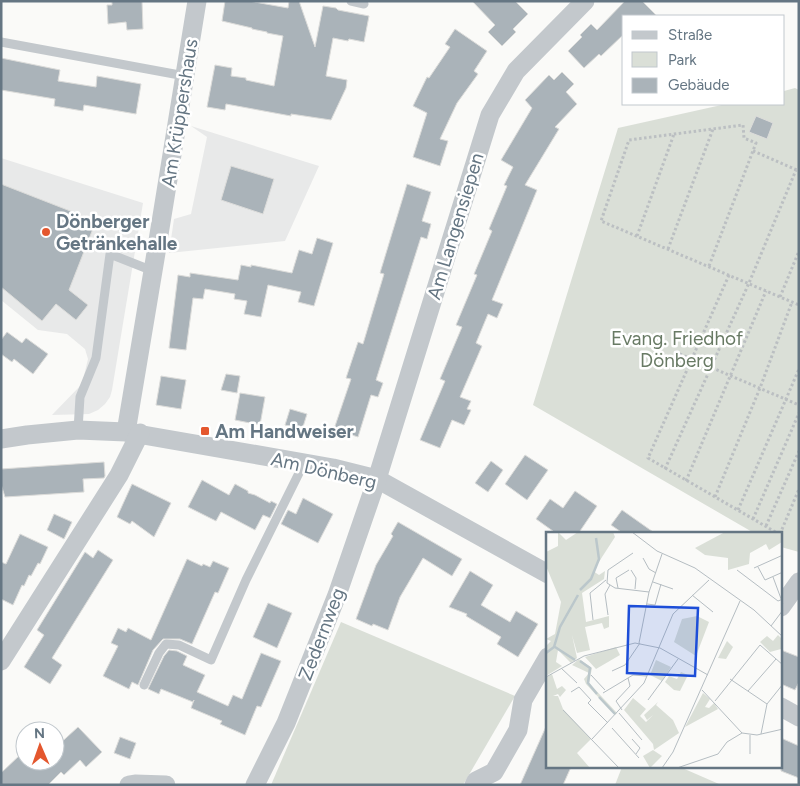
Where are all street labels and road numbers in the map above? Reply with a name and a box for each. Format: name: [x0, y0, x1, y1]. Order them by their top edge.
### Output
street label: Am Krüppershaus: [156, 37, 203, 189]
street label: Am Langensiepen: [422, 150, 489, 302]
street label: Am Dönberg: [269, 447, 379, 494]
street label: Zedernweg: [293, 585, 350, 684]

